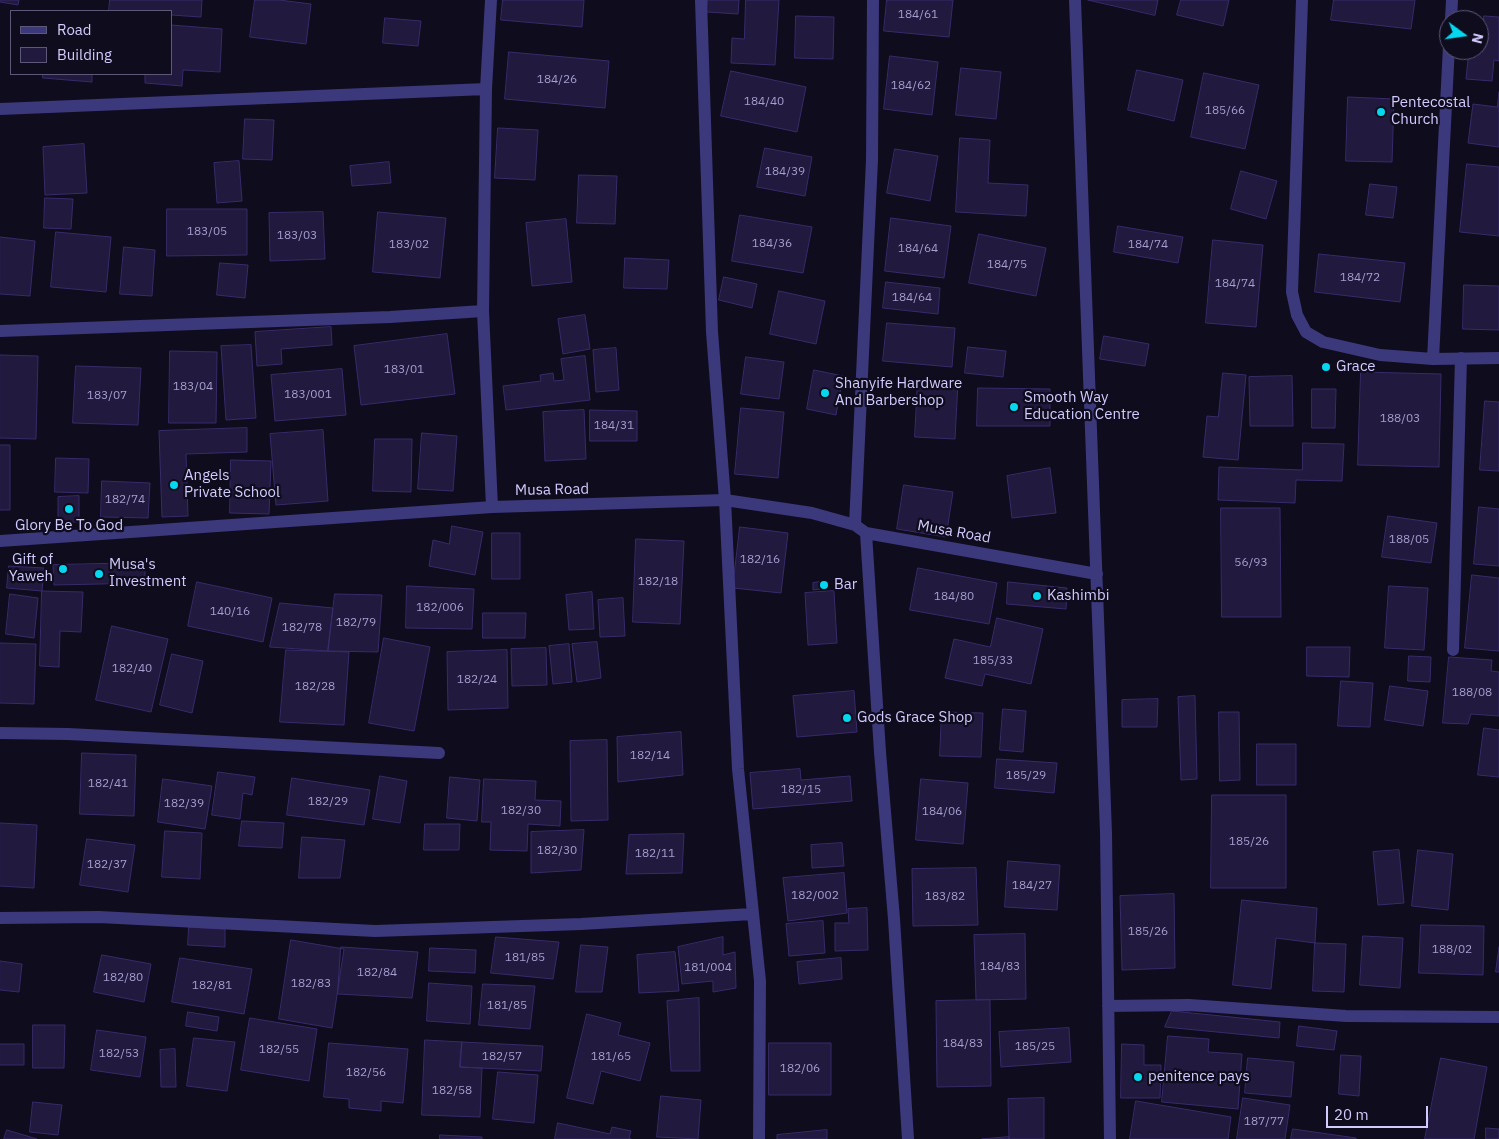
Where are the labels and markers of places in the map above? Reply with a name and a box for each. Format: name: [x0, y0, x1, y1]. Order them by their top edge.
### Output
place label: Pentecostal Church: [1391, 94, 1470, 129]
marker: Pentecostal Church: [1375, 106, 1387, 118]
place label: Grace: [1336, 358, 1376, 376]
marker: Grace: [1320, 361, 1332, 373]
place label: Shanyife Hardware And Barbershop: [835, 375, 962, 410]
marker: Shanyife Hardware And Barbershop: [819, 387, 831, 399]
place label: Smooth Way Education Centre: [1024, 389, 1140, 424]
marker: Smooth Way Education Centre: [1008, 401, 1020, 413]
place label: Angels Private School: [184, 467, 280, 502]
marker: Angels Private School: [168, 479, 180, 491]
marker: Glory Be To God: [63, 503, 75, 515]
place label: Glory Be To God: [15, 517, 123, 535]
place label: Gift of Yaweh: [9, 551, 53, 586]
place label: Musa's Investment: [109, 556, 186, 591]
marker: Gift of Yaweh: [57, 563, 69, 575]
marker: Musa's Investment: [93, 568, 105, 580]
place label: Bar: [834, 576, 857, 594]
marker: Bar: [818, 579, 830, 591]
place label: Kashimbi: [1047, 587, 1109, 605]
marker: Kashimbi: [1031, 590, 1043, 602]
place label: Gods Grace Shop: [857, 709, 973, 727]
marker: Gods Grace Shop: [841, 712, 853, 724]
place label: penitence pays: [1148, 1068, 1250, 1086]
marker: penitence pays: [1132, 1071, 1144, 1083]

